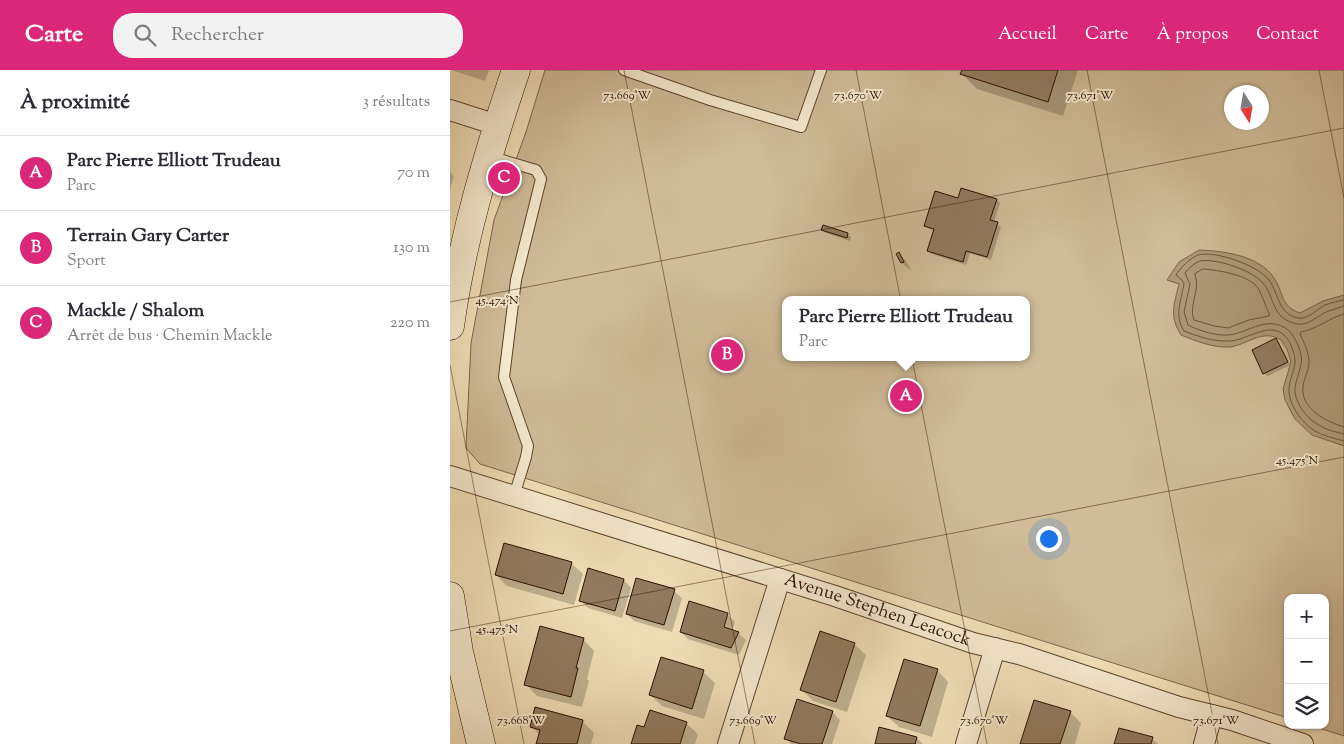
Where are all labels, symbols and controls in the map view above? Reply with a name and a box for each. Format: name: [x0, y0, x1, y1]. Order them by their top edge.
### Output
search box: [113, 13, 463, 58]
text: Carte: [25, 18, 83, 52]
icon: search: [131, 21, 159, 49]
text: Rechercher: [171, 22, 264, 49]
text: Accueil: [998, 22, 1057, 48]
text: Carte: [1085, 22, 1129, 48]
text: À propos: [1157, 22, 1228, 48]
text: Contact: [1256, 22, 1319, 48]
north arrow: [1224, 85, 1269, 130]
text: 73.669°W: [603, 87, 651, 105]
text: 73.670°W: [834, 87, 883, 105]
text: 73.671°W: [1067, 87, 1114, 105]
text: À proximité: [20, 88, 130, 118]
text: 3 résultats: [362, 91, 430, 114]
text: Parc Pierre Elliott Trudeau: [67, 148, 281, 175]
pin: C: [488, 159, 520, 197]
text: A: [30, 162, 43, 185]
text: 70 m: [397, 162, 430, 185]
text: Parc: [67, 175, 96, 198]
text: Terrain Gary Carter: [67, 223, 229, 250]
text: B: [31, 237, 41, 260]
text: 130 m: [393, 237, 430, 260]
text: Sport: [67, 250, 106, 273]
text: 45.474°N: [475, 292, 519, 310]
popup: [782, 296, 1030, 361]
text: Mackle / Shalom: [67, 298, 204, 325]
text: Parc Pierre Elliott Trudeau: [799, 304, 1013, 331]
text: C: [30, 312, 42, 335]
text: 220 m: [390, 312, 430, 335]
text: Arrêt de bus · Chemin Mackle: [67, 325, 273, 348]
text: Parc: [799, 331, 828, 354]
pin: B: [711, 336, 743, 374]
pin: A: [890, 377, 922, 415]
text: 45.475°N: [1276, 452, 1318, 470]
your location: [1036, 526, 1062, 552]
street label: Avenue Stephen Leacock: [781, 568, 974, 654]
map controls: [1284, 594, 1329, 729]
button: +: [1284, 594, 1329, 639]
text: 45.475°N: [476, 621, 518, 639]
button: −: [1284, 639, 1329, 684]
button: layers: [1284, 684, 1329, 729]
text: 73.668°W: [497, 712, 546, 730]
text: 73.669°W: [729, 712, 777, 730]
text: 73.670°W: [960, 712, 1009, 730]
text: 73.671°W: [1193, 712, 1240, 730]

